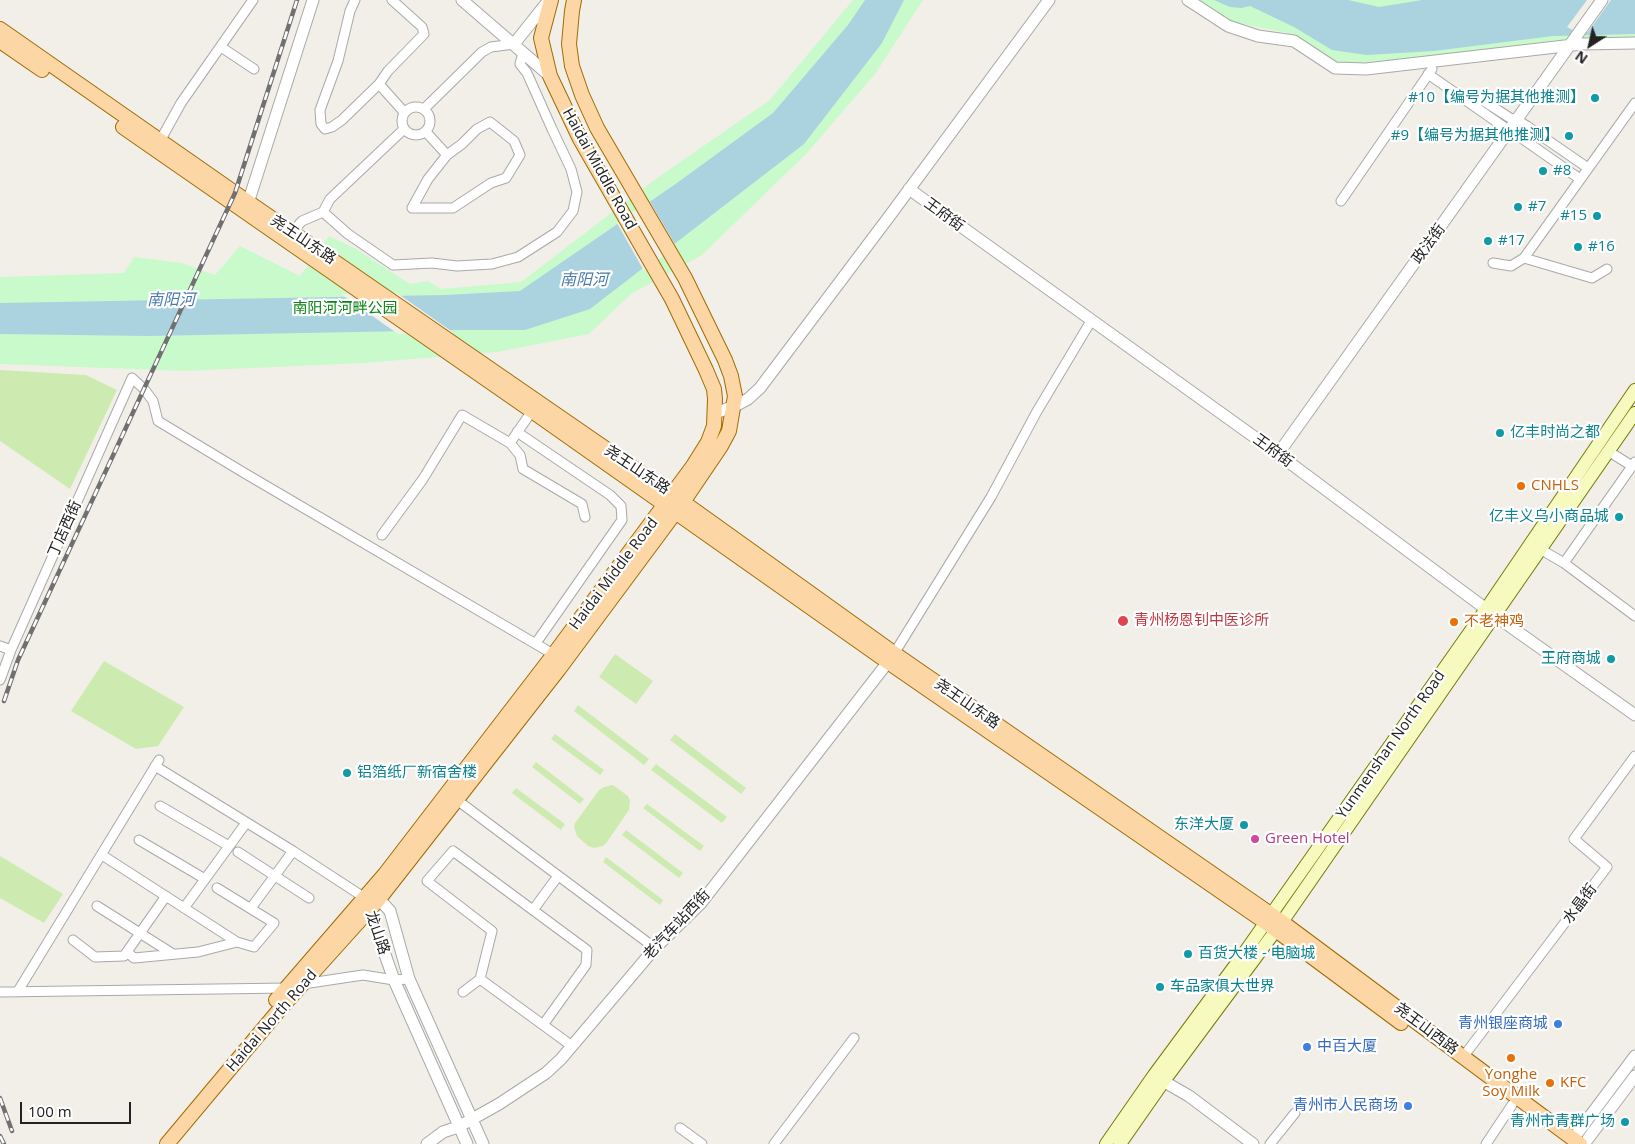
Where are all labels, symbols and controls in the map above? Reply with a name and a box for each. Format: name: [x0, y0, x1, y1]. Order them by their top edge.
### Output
north arrow: [1565, 20, 1615, 70]
text: N: [1571, 47, 1591, 69]
place label: #10【编号为据其他推测】: [1408, 89, 1585, 107]
marker: #10【编号为据其他推测】: [1589, 92, 1601, 104]
street label: Haidai Middle Road: [558, 105, 640, 233]
place label: #9【编号为据其他推测】: [1391, 127, 1559, 145]
marker: #9【编号为据其他推测】: [1563, 130, 1575, 142]
place label: #8: [1553, 162, 1571, 180]
marker: #8: [1537, 165, 1549, 177]
street label: 王府街: [921, 194, 967, 236]
place label: #7: [1528, 198, 1546, 216]
marker: #7: [1512, 201, 1524, 213]
place label: #15: [1560, 207, 1587, 225]
marker: #15: [1591, 210, 1603, 222]
street label: 尧王山东路: [267, 212, 339, 268]
street label: 政法街: [1408, 221, 1450, 267]
place label: #17: [1498, 232, 1525, 250]
marker: #17: [1482, 235, 1494, 247]
place label: #16: [1588, 238, 1615, 256]
marker: #16: [1572, 241, 1584, 253]
water label: 南阳河: [560, 270, 608, 290]
water label: 南阳河: [147, 290, 195, 310]
park label: 南阳河河畔公园: [293, 300, 397, 318]
place label: 亿丰时尚之都: [1510, 424, 1600, 442]
marker: 亿丰时尚之都: [1494, 427, 1506, 439]
street label: 王府街: [1250, 430, 1296, 472]
street label: 尧王山东路: [601, 442, 673, 498]
place label: CNHLS: [1531, 477, 1579, 495]
marker: CNHLS: [1515, 480, 1527, 492]
street label: 丁店西街: [45, 498, 85, 560]
place label: 亿丰义乌小商品城: [1489, 508, 1609, 526]
marker: 亿丰义乌小商品城: [1613, 511, 1625, 523]
street label: Haidai Middle Road: [566, 514, 662, 634]
place label: 青州杨恩钊中医诊所: [1134, 612, 1269, 630]
place label: 不老神鸡: [1464, 613, 1524, 631]
marker: 青州杨恩钊中医诊所: [1116, 614, 1130, 628]
marker: 不老神鸡: [1448, 616, 1460, 628]
place label: 王府商城: [1541, 650, 1601, 668]
marker: 王府商城: [1605, 653, 1617, 665]
street label: Yunmenshan North Road: [1333, 667, 1449, 823]
street label: 尧王山东路: [931, 675, 1003, 733]
place label: 铝箔纸厂新宿舍楼: [357, 764, 477, 782]
marker: 铝箔纸厂新宿舍楼: [341, 767, 353, 779]
place label: 东洋大厦: [1174, 816, 1234, 834]
marker: 东洋大厦: [1238, 819, 1250, 831]
place label: Green Hotel: [1265, 830, 1350, 848]
marker: Green Hotel: [1249, 833, 1261, 845]
street label: 水晶街: [1559, 881, 1601, 927]
street label: 老汽车站西街: [640, 886, 714, 964]
street label: 龙山路: [361, 909, 393, 957]
place label: 百货大楼 - 电脑城: [1198, 945, 1316, 963]
marker: 百货大楼 - 电脑城: [1182, 948, 1194, 960]
street label: Haidai North Road: [223, 966, 321, 1076]
place label: 车品家俱大世界: [1170, 978, 1275, 996]
marker: 车品家俱大世界: [1154, 981, 1166, 993]
street label: 尧王山西路: [1391, 999, 1461, 1059]
place label: 青州银座商城: [1458, 1015, 1548, 1033]
marker: 青州银座商城: [1552, 1018, 1564, 1030]
place label: 中百大厦: [1317, 1038, 1377, 1056]
marker: 中百大厦: [1301, 1041, 1313, 1053]
marker: Yonghe Soy Milk: [1505, 1052, 1517, 1064]
place label: Yonghe Soy Milk: [1482, 1066, 1540, 1101]
place label: KFC: [1560, 1074, 1586, 1092]
marker: KFC: [1544, 1077, 1556, 1089]
scale bar: [22, 1092, 134, 1124]
place label: 青州市人民商场: [1293, 1097, 1398, 1115]
marker: 青州市人民商场: [1402, 1100, 1414, 1112]
text: 100 m: [28, 1101, 72, 1121]
place label: 青州市青群广场: [1510, 1113, 1615, 1131]
marker: 青州市青群广场: [1619, 1116, 1631, 1128]

